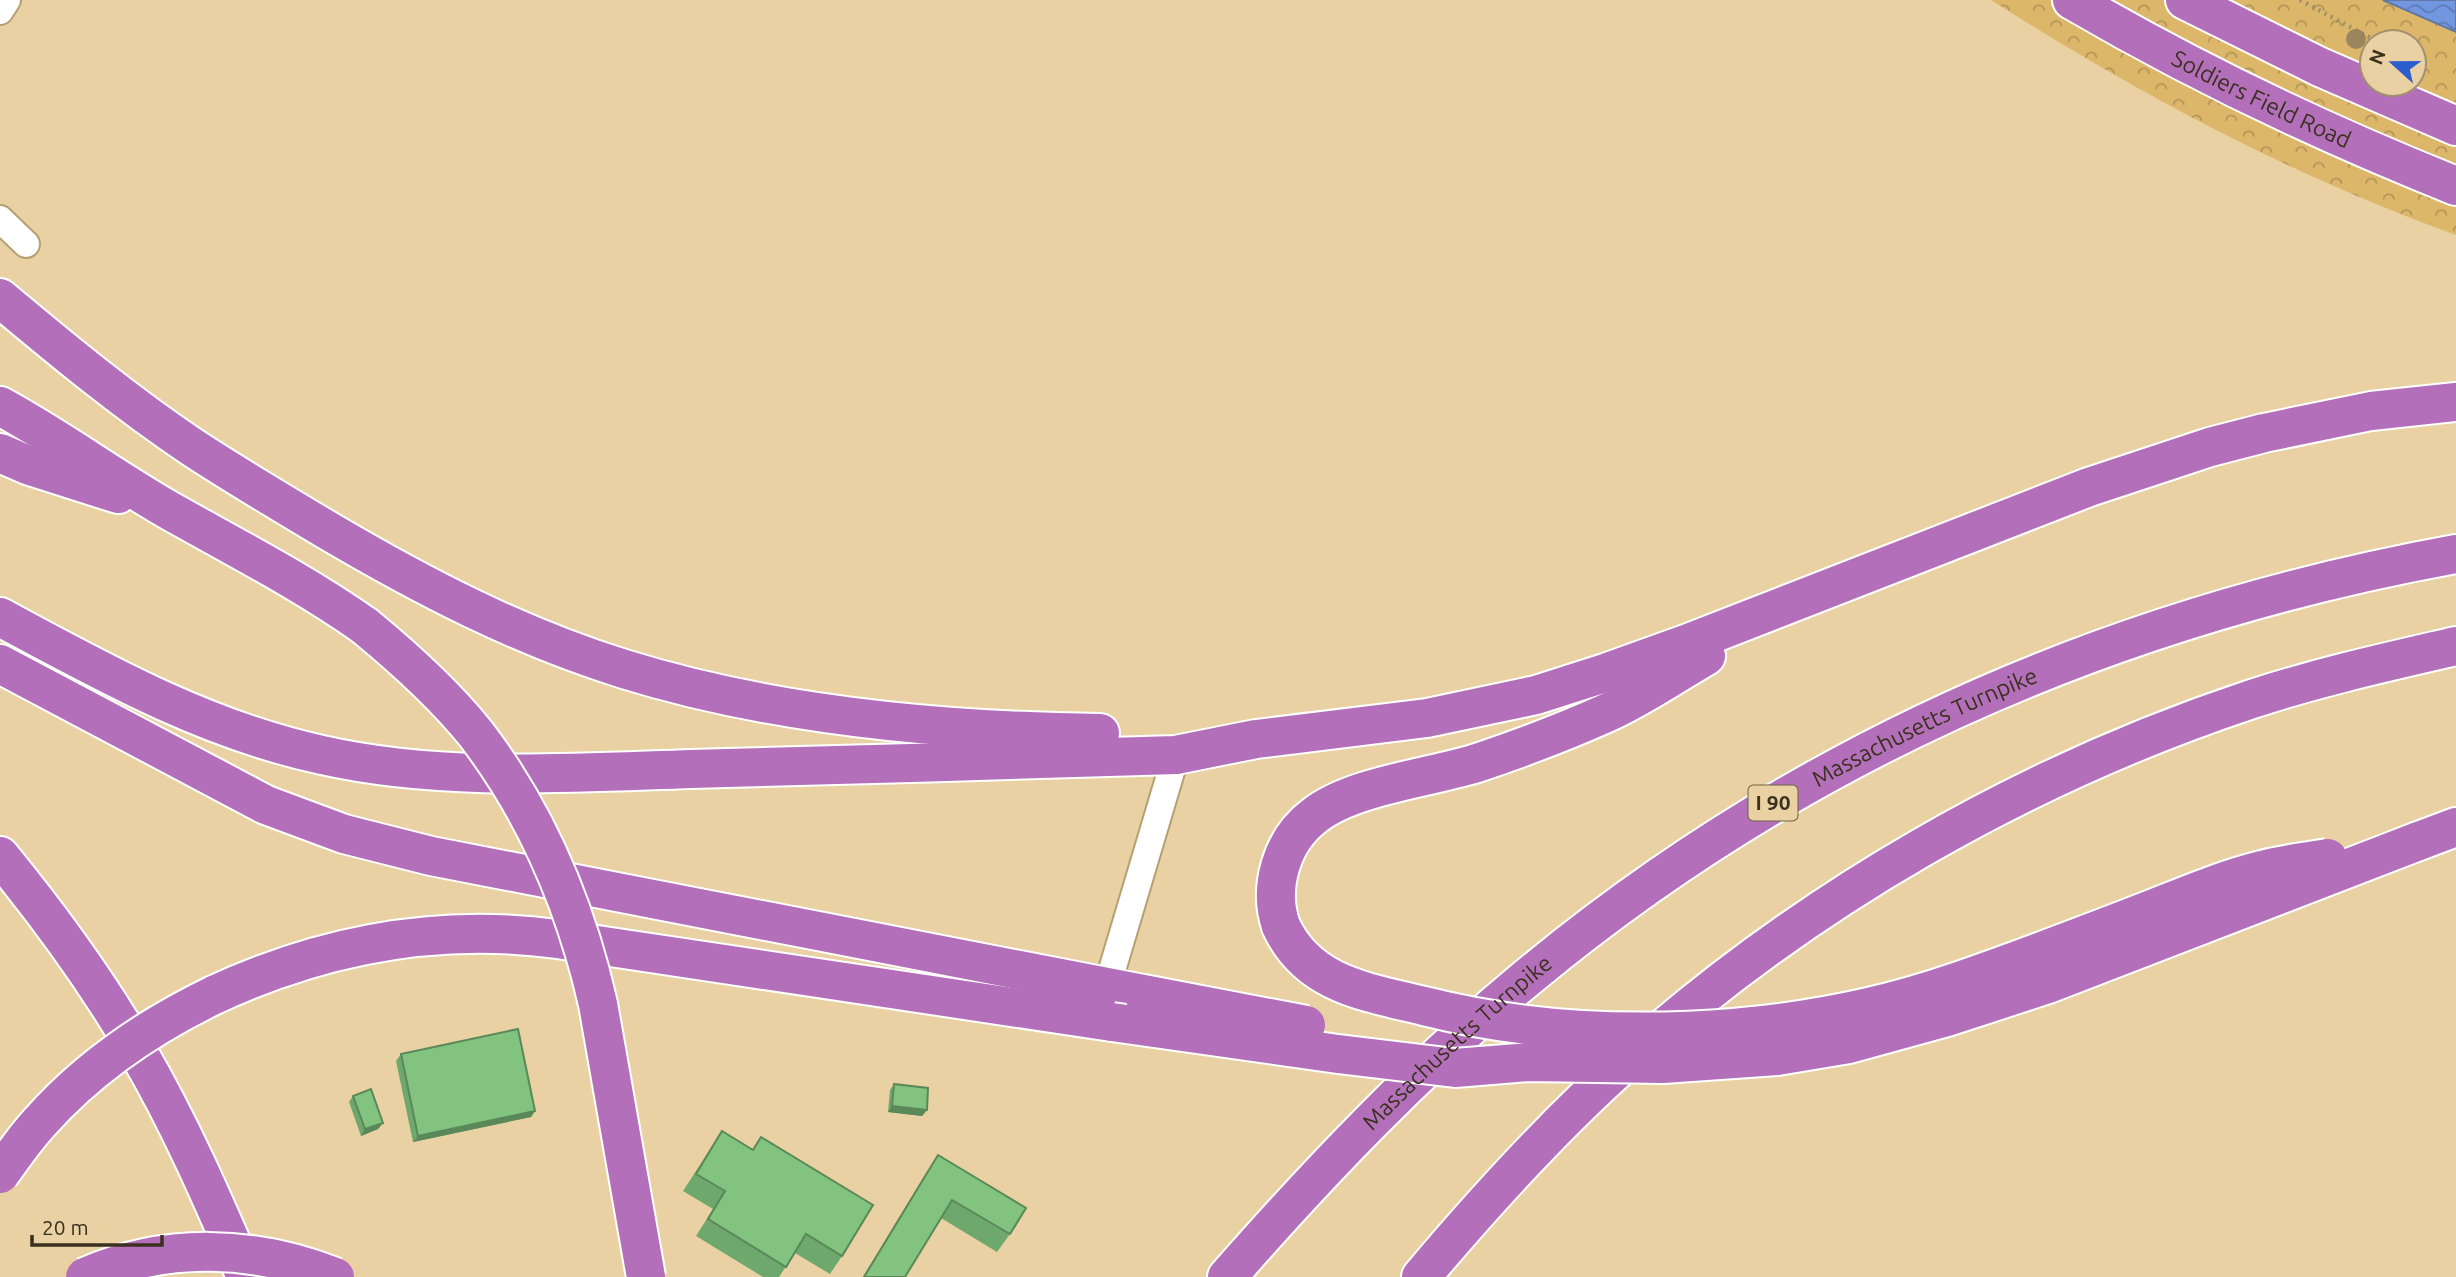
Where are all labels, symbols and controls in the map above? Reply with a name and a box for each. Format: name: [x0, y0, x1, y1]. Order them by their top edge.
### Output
north arrow: [2358, 28, 2428, 98]
street label: Soldiers Field Road: [2168, 45, 2355, 152]
text: N: [2364, 46, 2390, 67]
street label: Massachusetts Turnpike: [1808, 662, 2041, 791]
road number: I 90: [1748, 786, 1798, 820]
street label: Massachusetts Turnpike: [1357, 950, 1556, 1134]
scale bar: [32, 1204, 161, 1248]
text: 20 m: [42, 1215, 89, 1239]

